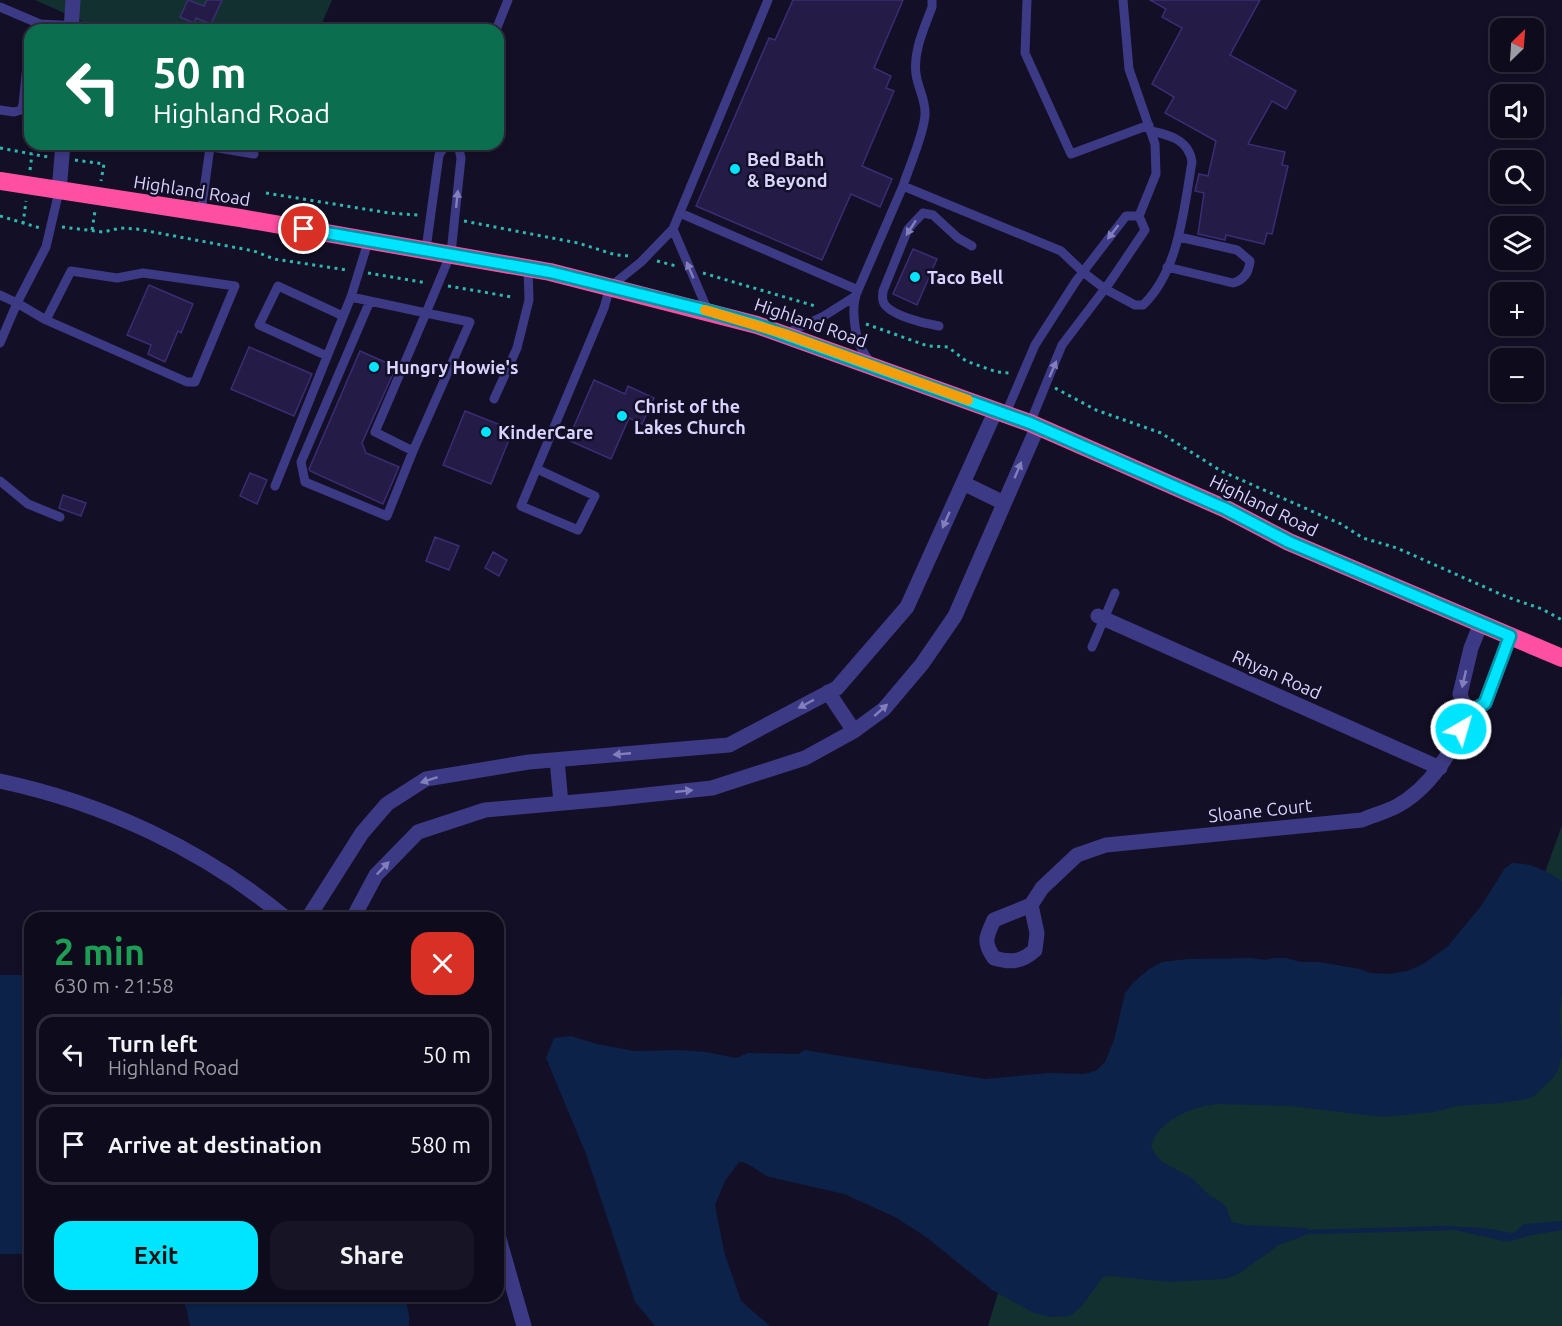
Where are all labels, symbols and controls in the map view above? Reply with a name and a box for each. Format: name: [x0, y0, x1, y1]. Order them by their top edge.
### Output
north arrow: [1490, 18, 1544, 72]
map controls: [1490, 18, 1544, 402]
icon: left: [54, 48, 132, 126]
text: 50 m: [153, 49, 247, 96]
button: sound: [1490, 84, 1544, 138]
text: Highland Road: [153, 98, 330, 128]
place label: Bed Bath & Beyond: [747, 149, 828, 190]
button: search: [1490, 150, 1544, 204]
marker: Bed Bath & Beyond: [728, 162, 742, 176]
street label: Highland Road: [132, 171, 252, 209]
one-way arrow: [452, 189, 462, 208]
pin: [278, 203, 329, 254]
icon: arrive: [287, 212, 320, 245]
button: layers: [1490, 216, 1544, 270]
one-way arrow: [905, 220, 916, 236]
one-way arrow: [1108, 225, 1120, 240]
one-way arrow: [685, 261, 694, 279]
place label: Taco Bell: [927, 267, 1004, 287]
marker: Taco Bell: [908, 270, 922, 284]
button: +: [1490, 282, 1544, 336]
street label: Highland Road: [752, 293, 870, 351]
button: −: [1490, 348, 1544, 402]
place label: Hungry Howie's: [386, 357, 518, 377]
one-way arrow: [1048, 359, 1058, 377]
marker: Hungry Howie's: [367, 360, 381, 374]
place label: Christ of the Lakes Church: [634, 396, 746, 437]
marker: Christ of the Lakes Church: [615, 409, 629, 423]
place label: KinderCare: [498, 422, 593, 442]
marker: KinderCare: [479, 425, 493, 439]
one-way arrow: [1014, 461, 1023, 479]
street label: Highland Road: [1207, 470, 1321, 540]
one-way arrow: [941, 512, 951, 530]
street label: Rhyan Road: [1229, 646, 1325, 702]
one-way arrow: [1458, 670, 1468, 688]
position arrow: [1429, 697, 1493, 761]
one-way arrow: [797, 699, 814, 709]
one-way arrow: [873, 704, 888, 717]
one-way arrow: [612, 749, 631, 759]
one-way arrow: [420, 776, 438, 786]
one-way arrow: [675, 786, 694, 796]
street label: Sloane Court: [1207, 795, 1313, 825]
one-way arrow: [376, 860, 390, 875]
text: 2 min: [54, 931, 145, 972]
button: close: [411, 932, 474, 995]
text: 630 m · 21:58: [54, 974, 174, 997]
text: Turn left: [108, 1031, 198, 1056]
icon: left: [57, 1038, 90, 1071]
text: 50 m: [422, 1042, 471, 1067]
text: Highland Road: [108, 1056, 239, 1079]
icon: arrive: [57, 1128, 90, 1161]
text: Arrive at destination: [108, 1132, 322, 1157]
text: 580 m: [410, 1132, 471, 1157]
button: Exit: [54, 1221, 258, 1290]
button: Share: [270, 1221, 474, 1290]

